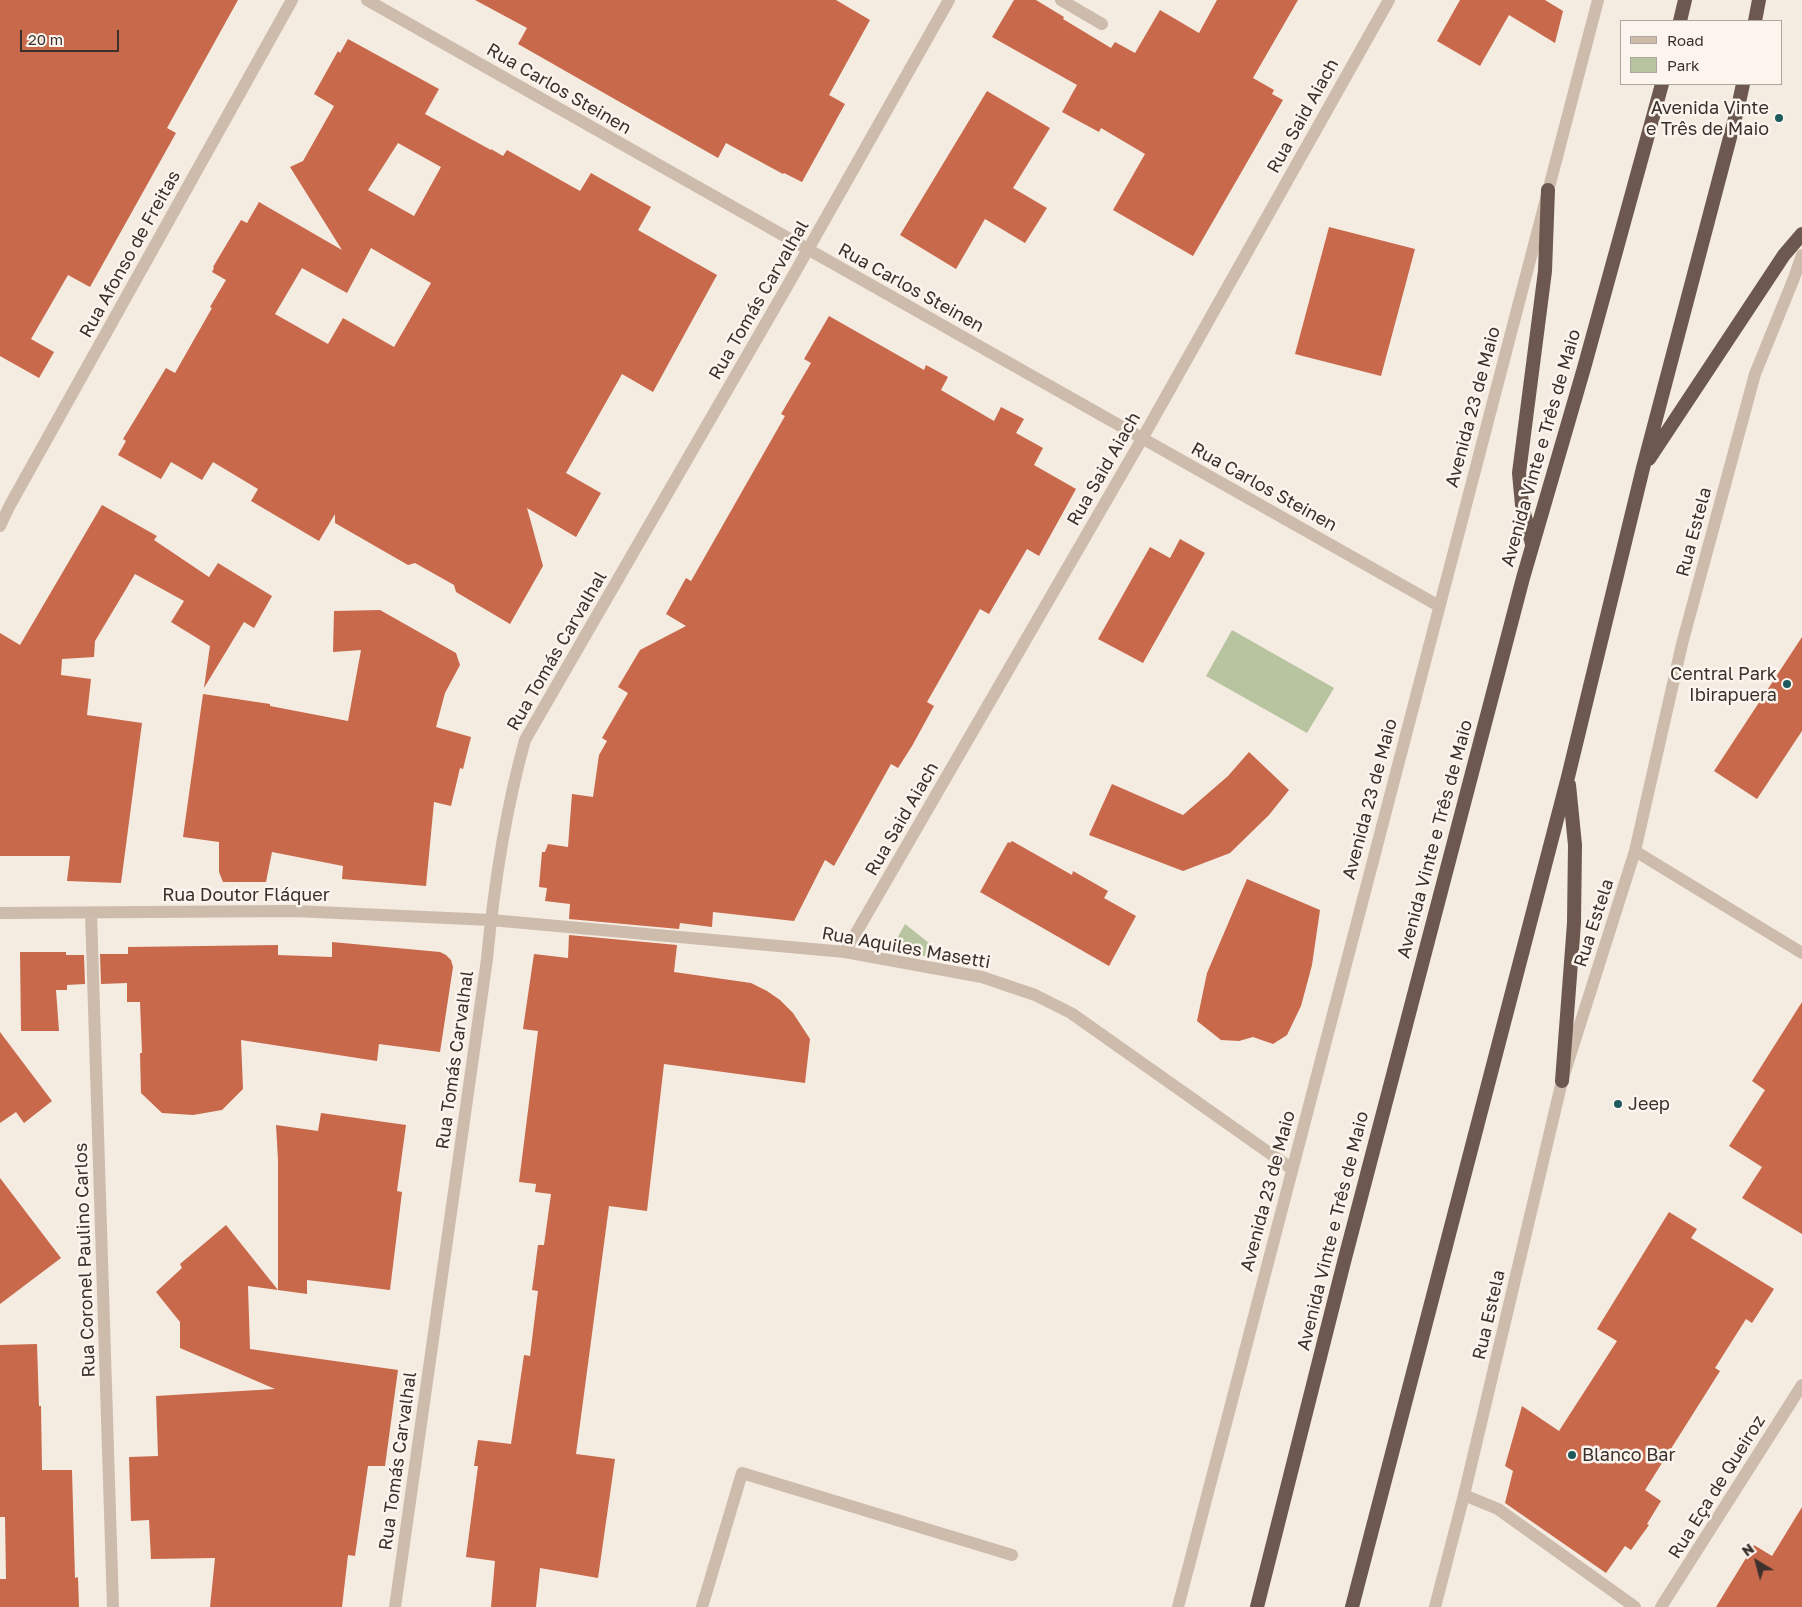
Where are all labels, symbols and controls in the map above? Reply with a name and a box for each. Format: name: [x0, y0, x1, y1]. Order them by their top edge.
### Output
scale bar: [22, 20, 121, 52]
legend: [1620, 20, 1782, 85]
text: 20 m: [28, 30, 63, 48]
text: Road: [1667, 31, 1704, 49]
street label: Rua Carlos Steinen: [483, 39, 635, 139]
street label: Rua Said Aiach: [1263, 55, 1343, 177]
text: Park: [1667, 56, 1699, 74]
place label: Avenida Vinte e Três de Maio: [1646, 97, 1769, 140]
marker: Avenida Vinte e Três de Maio: [1773, 112, 1785, 124]
street label: Rua Afonso de Freitas: [75, 167, 185, 341]
street label: Rua Tomás Carvalhal: [705, 217, 813, 383]
street label: Rua Carlos Steinen: [834, 239, 988, 337]
street label: Avenida 23 de Maio: [1441, 324, 1505, 490]
street label: Avenida Vinte e Três de Maio: [1497, 327, 1585, 569]
street label: Rua Said Aiach: [1063, 408, 1145, 530]
street label: Rua Carlos Steinen: [1187, 438, 1341, 536]
street label: Rua Estela: [1672, 485, 1716, 579]
street label: Rua Tomás Carvalhal: [503, 568, 611, 734]
place label: Central Park Ibirapuera: [1670, 663, 1777, 706]
marker: Central Park Ibirapuera: [1781, 678, 1793, 690]
street label: Avenida 23 de Maio: [1338, 716, 1402, 882]
street label: Avenida Vinte e Três de Maio: [1393, 718, 1477, 960]
street label: Rua Said Aiach: [861, 758, 943, 880]
street label: Rua Estela: [1570, 876, 1618, 970]
street label: Rua Doutor Fláquer: [162, 884, 330, 906]
street label: Rua Aquiles Masetti: [820, 923, 992, 973]
street label: Rua Tomás Carvalhal: [432, 969, 478, 1151]
place label: Jeep: [1628, 1093, 1670, 1115]
marker: Jeep: [1612, 1098, 1624, 1110]
street label: Avenida 23 de Maio: [1236, 1108, 1300, 1274]
street label: Avenida Vinte e Três de Maio: [1293, 1109, 1373, 1353]
street label: Rua Coronel Paulino Carlos: [70, 1142, 100, 1378]
street label: Rua Estela: [1468, 1268, 1510, 1362]
street label: Rua Tomás Carvalhal: [375, 1370, 421, 1552]
street label: Rua Eça de Queiroz: [1664, 1411, 1770, 1563]
place label: Blanco Bar: [1582, 1444, 1675, 1466]
marker: Blanco Bar: [1566, 1449, 1578, 1461]
north arrow: [1732, 1537, 1782, 1587]
text: N: [1738, 1540, 1757, 1560]

